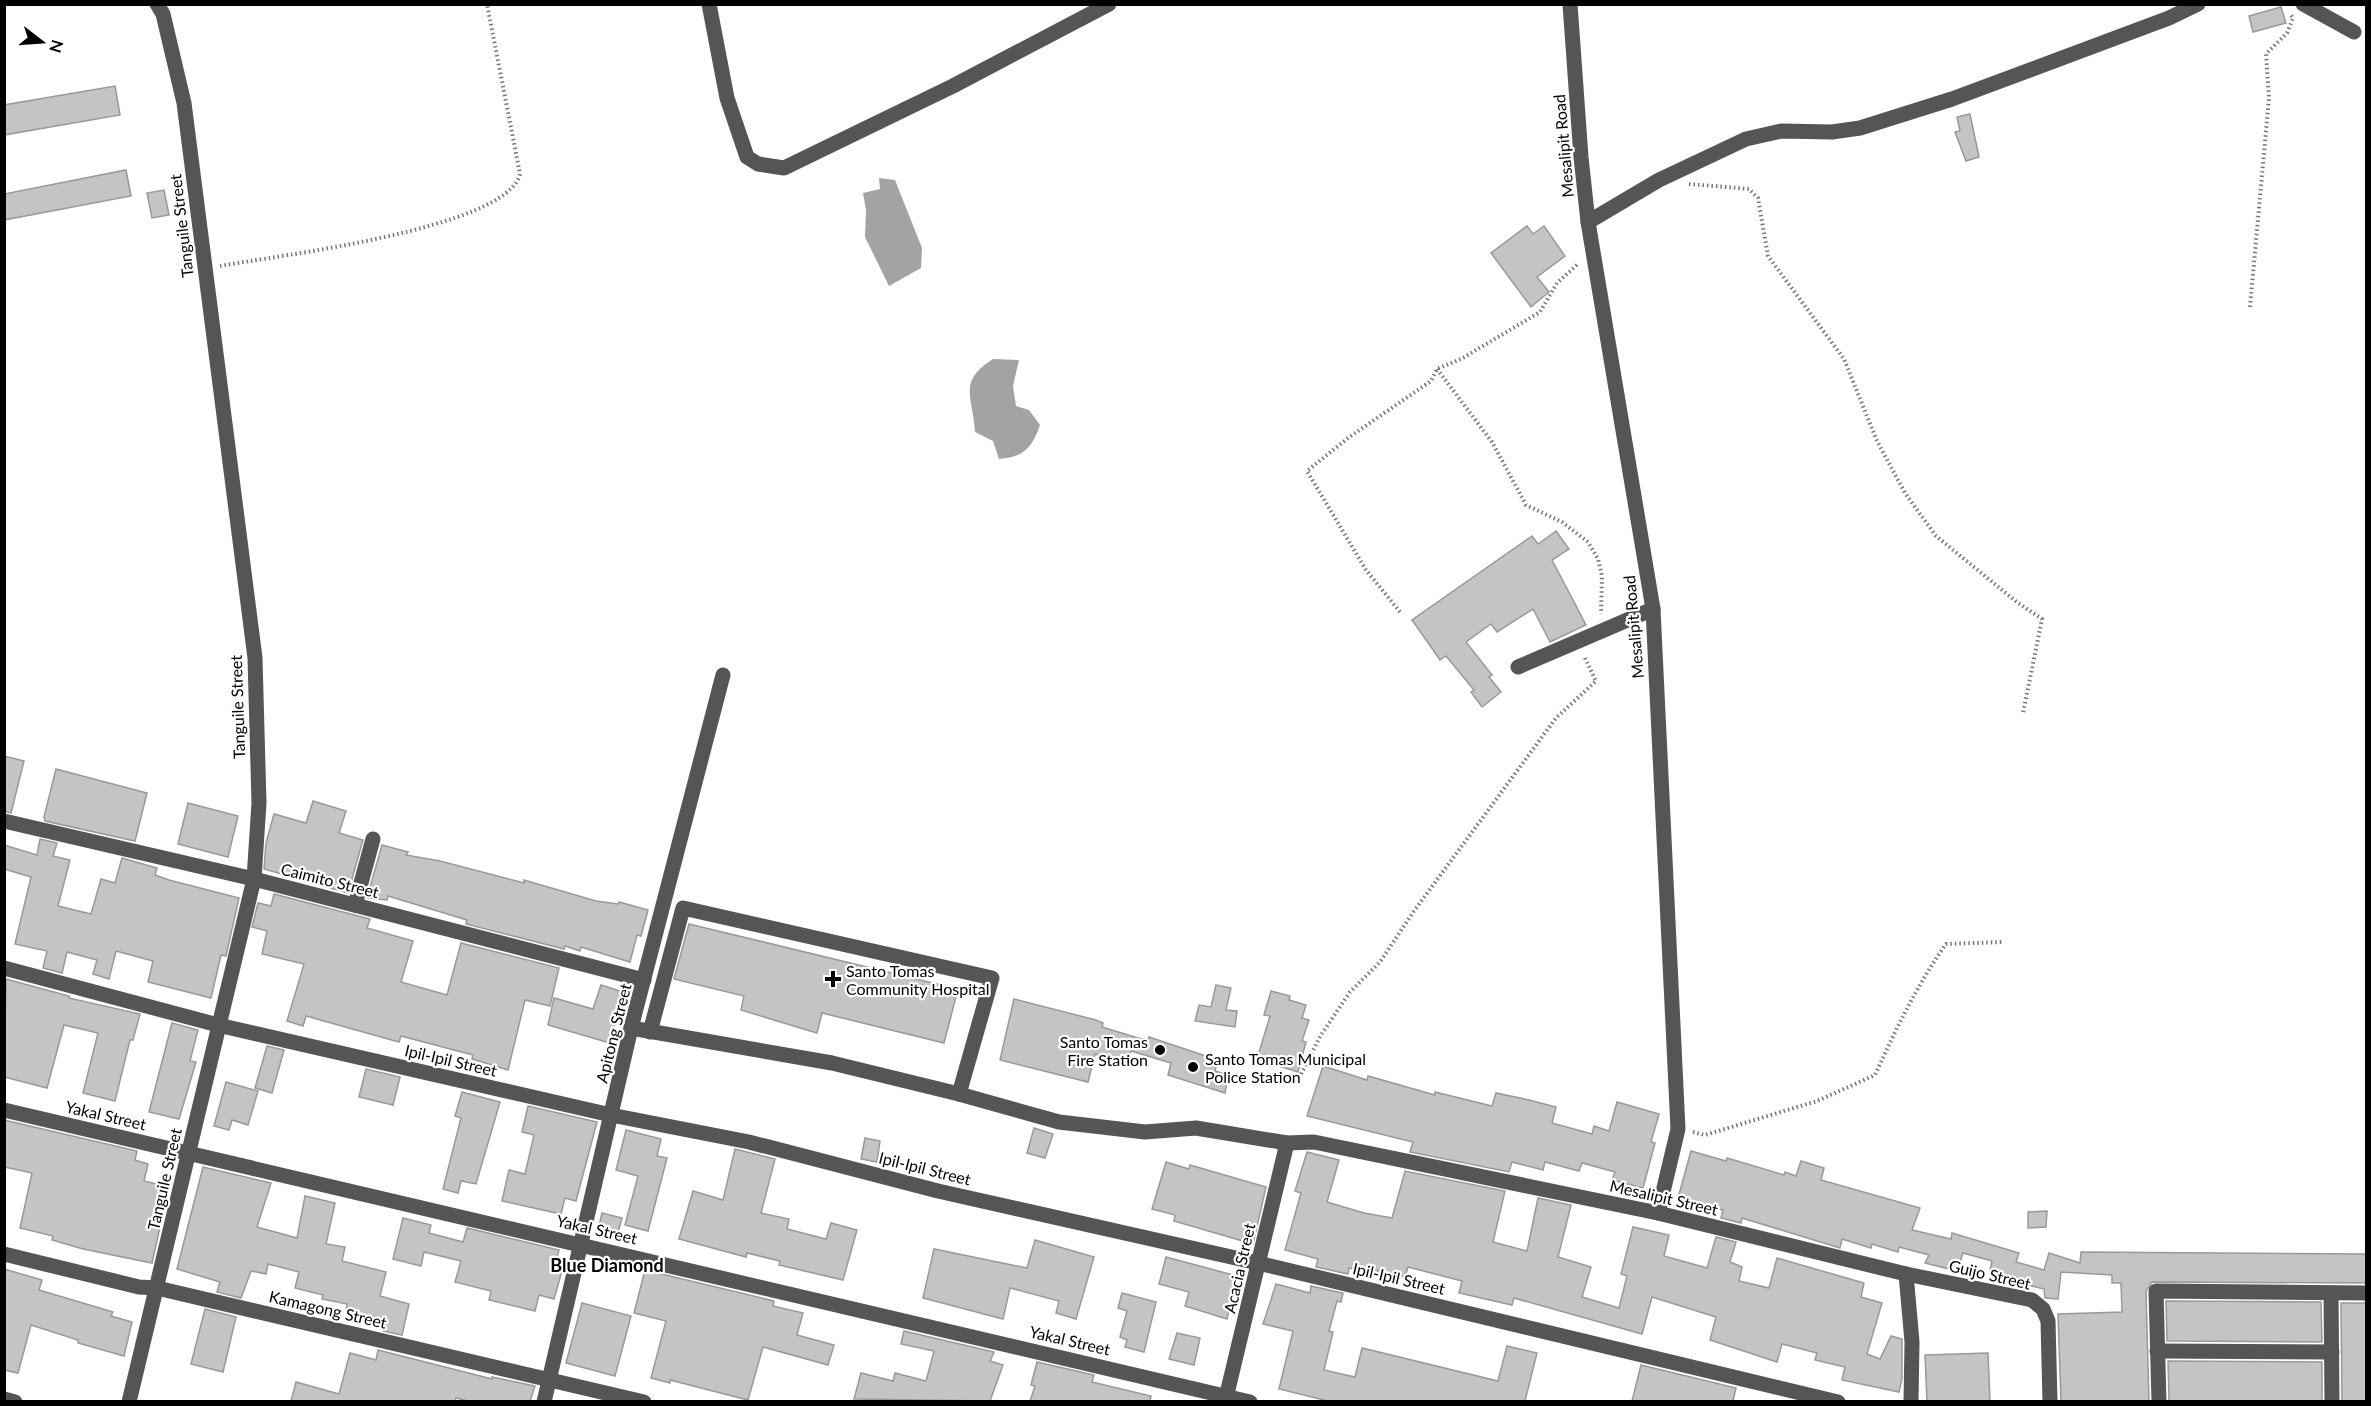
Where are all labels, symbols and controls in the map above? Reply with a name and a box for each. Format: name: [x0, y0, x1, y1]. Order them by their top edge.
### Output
north arrow: [12, 12, 72, 72]
text: N: [46, 38, 68, 55]
street label: Mesalipit Road: [1549, 94, 1577, 198]
street label: Tanguile Street: [165, 173, 197, 279]
street label: Mesalipit Road: [1619, 575, 1647, 679]
street label: Tanguile Street: [226, 654, 248, 759]
street label: Caimito Street: [279, 859, 381, 901]
place label: Santo Tomas Community Hospital: [846, 961, 990, 998]
marker: Santo Tomas Community Hospital: [824, 970, 842, 988]
street label: Apitong Street: [591, 981, 635, 1085]
place label: Santo Tomas Fire Station: [1060, 1032, 1148, 1069]
street label: Ipil-Ipil Street: [403, 1040, 499, 1080]
marker: Santo Tomas Fire Station: [1153, 1043, 1167, 1057]
place label: Santo Tomas Municipal Police Station: [1205, 1049, 1366, 1086]
marker: Santo Tomas Municipal Police Station: [1186, 1060, 1200, 1074]
street label: Yakal Street: [64, 1096, 148, 1134]
street label: Tanguile Street: [143, 1126, 185, 1232]
street label: Ipil-Ipil Street: [877, 1147, 973, 1189]
street label: Mesalipit Street: [1608, 1175, 1720, 1219]
street label: Yakal Street: [555, 1210, 639, 1248]
street label: Acacia Street: [1219, 1221, 1259, 1315]
district label: Blue Diamond: [550, 1254, 664, 1276]
street label: Guijo Street: [1947, 1255, 2033, 1293]
street label: Ipil-Ipil Street: [1351, 1258, 1447, 1298]
street label: Kamagong Street: [267, 1286, 389, 1332]
street label: Yakal Street: [1028, 1321, 1112, 1359]

